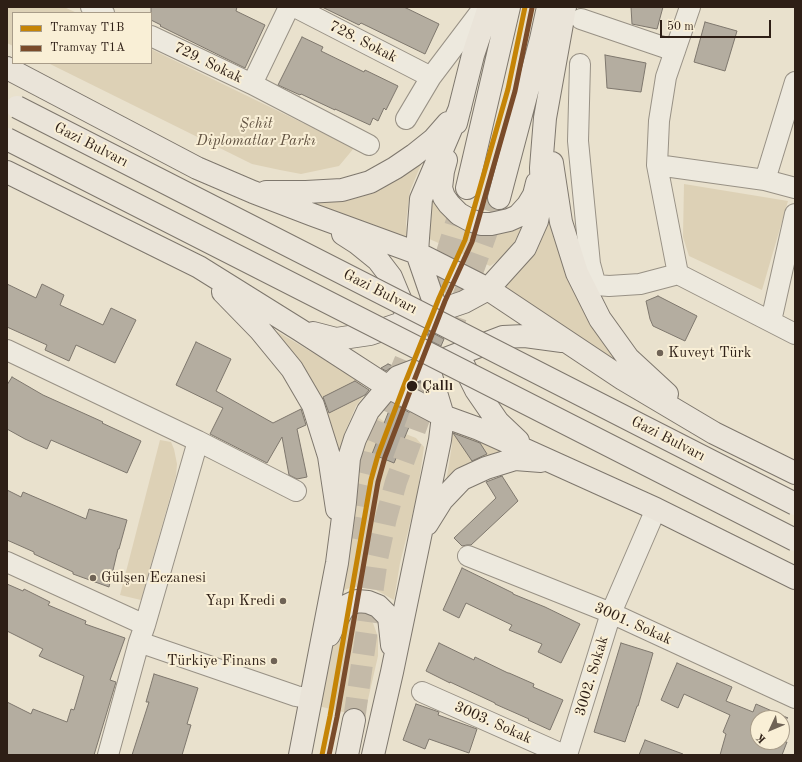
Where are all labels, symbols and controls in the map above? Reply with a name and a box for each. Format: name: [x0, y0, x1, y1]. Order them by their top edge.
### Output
legend: [12, 12, 152, 64]
scale bar: [662, 12, 773, 38]
street label: 728. Sokak: [326, 17, 400, 67]
text: 50 m: [667, 21, 694, 33]
text: Tramvay T1B: [50, 22, 124, 34]
street label: 729. Sokak: [171, 39, 245, 87]
text: Tramvay T1A: [50, 42, 125, 54]
park label: Şehit Diplomatlar Parkı: [196, 115, 316, 150]
street label: Gazi Bulvarı: [51, 119, 131, 171]
street label: Gazi Bulvarı: [340, 266, 420, 318]
place label: Kuveyt Türk: [668, 344, 752, 362]
marker: Kuveyt Türk: [655, 348, 665, 358]
place label: Çallı: [422, 377, 453, 395]
marker: Çallı: [405, 379, 419, 393]
street label: Gazi Bulvarı: [628, 413, 708, 465]
place label: Gülşen Eczanesi: [101, 569, 206, 587]
marker: Gülşen Eczanesi: [88, 573, 98, 583]
place label: Yapı Kredi: [205, 592, 275, 610]
marker: Yapı Kredi: [278, 596, 288, 606]
street label: 3001. Sokak: [591, 599, 675, 649]
street label: 3002. Sokak: [571, 634, 613, 718]
place label: Türkiye Finans: [167, 652, 266, 670]
marker: Türkiye Finans: [269, 656, 279, 666]
street label: 3003. Sokak: [451, 698, 535, 748]
north arrow: [750, 710, 790, 750]
text: K: [755, 731, 769, 745]

